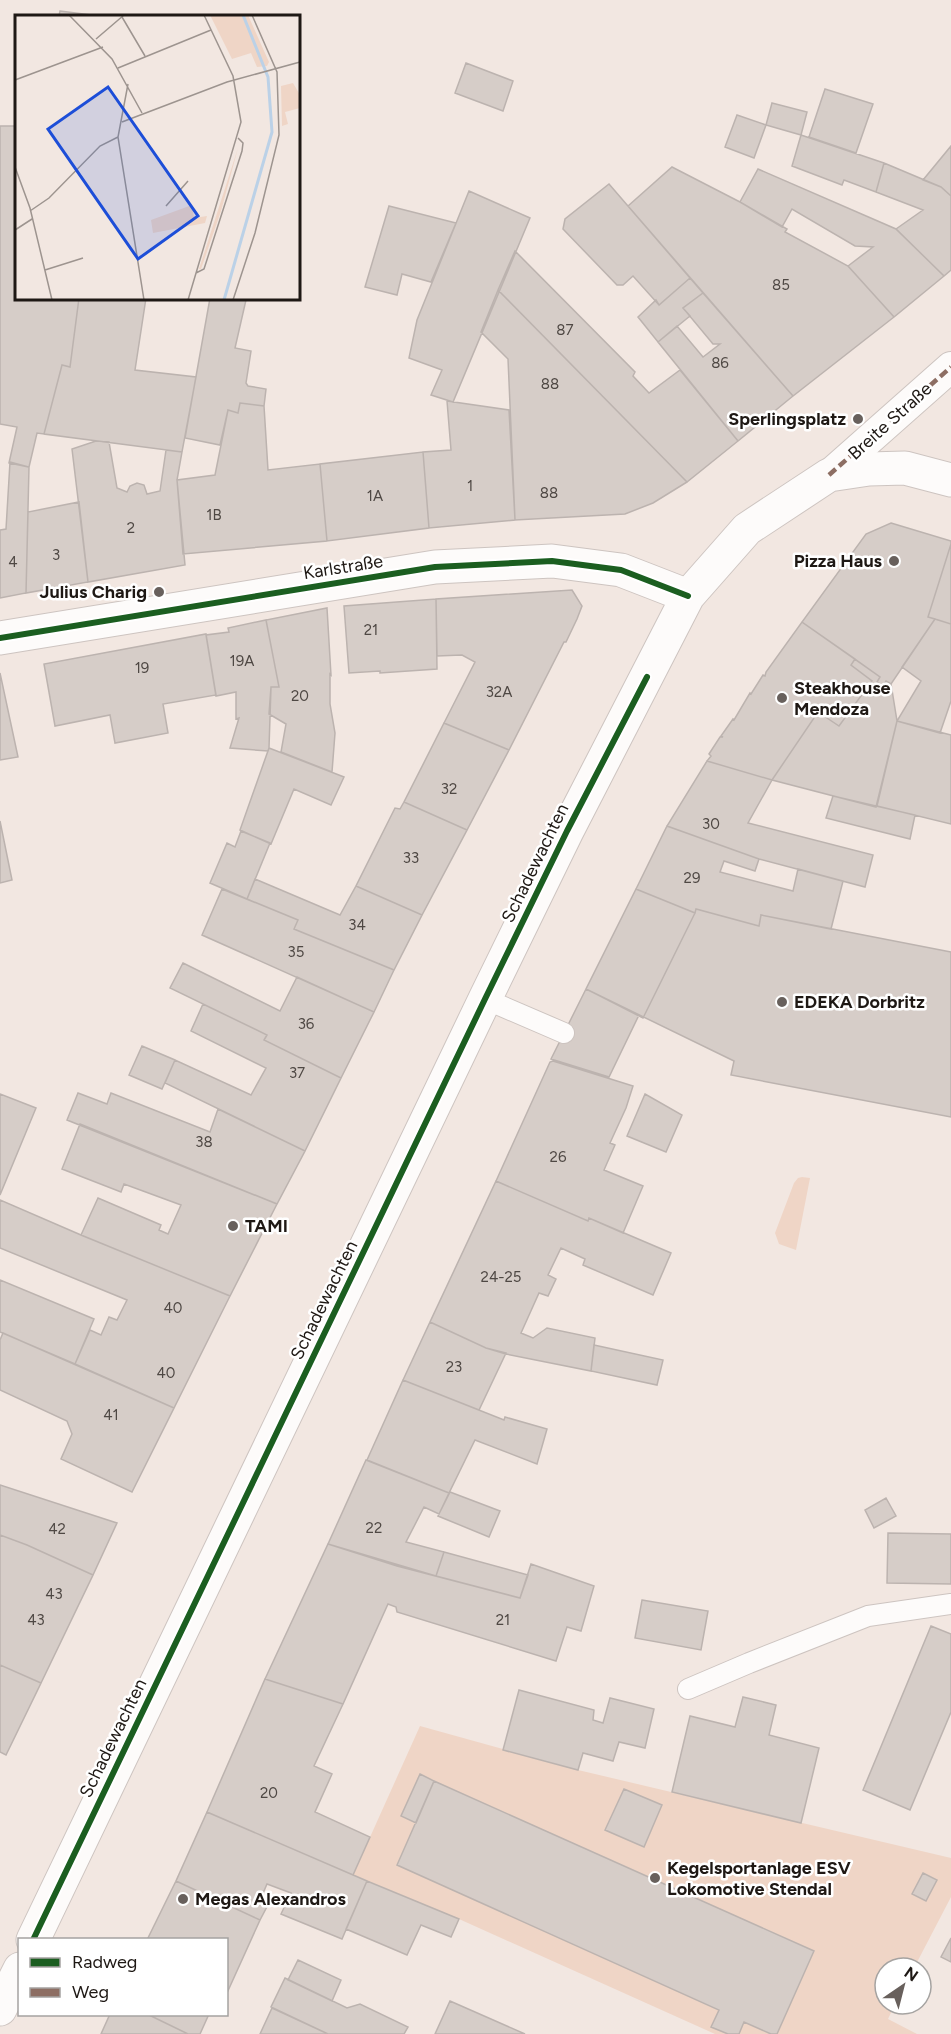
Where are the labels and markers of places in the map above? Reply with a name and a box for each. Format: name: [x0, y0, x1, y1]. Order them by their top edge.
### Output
place label: Sperlingsplatz: [728, 408, 846, 430]
marker: Sperlingsplatz: [851, 412, 865, 426]
place label: Pizza Haus: [794, 550, 883, 572]
marker: Pizza Haus: [887, 554, 901, 568]
place label: Julius Charig: [40, 581, 147, 603]
marker: Julius Charig: [152, 585, 166, 599]
place label: Steakhouse Mendoza: [794, 677, 891, 720]
marker: Steakhouse Mendoza: [775, 691, 789, 705]
place label: EDEKA Dorbritz: [794, 991, 925, 1013]
marker: EDEKA Dorbritz: [775, 995, 789, 1009]
place label: TAMI: [245, 1215, 288, 1237]
marker: TAMI: [226, 1219, 240, 1233]
place label: Kegelsportanlage ESV Lokomotive Stendal: [667, 1857, 851, 1900]
marker: Kegelsportanlage ESV Lokomotive Stendal: [648, 1871, 662, 1885]
place label: Megas Alexandros: [195, 1888, 347, 1910]
marker: Megas Alexandros: [176, 1892, 190, 1906]

